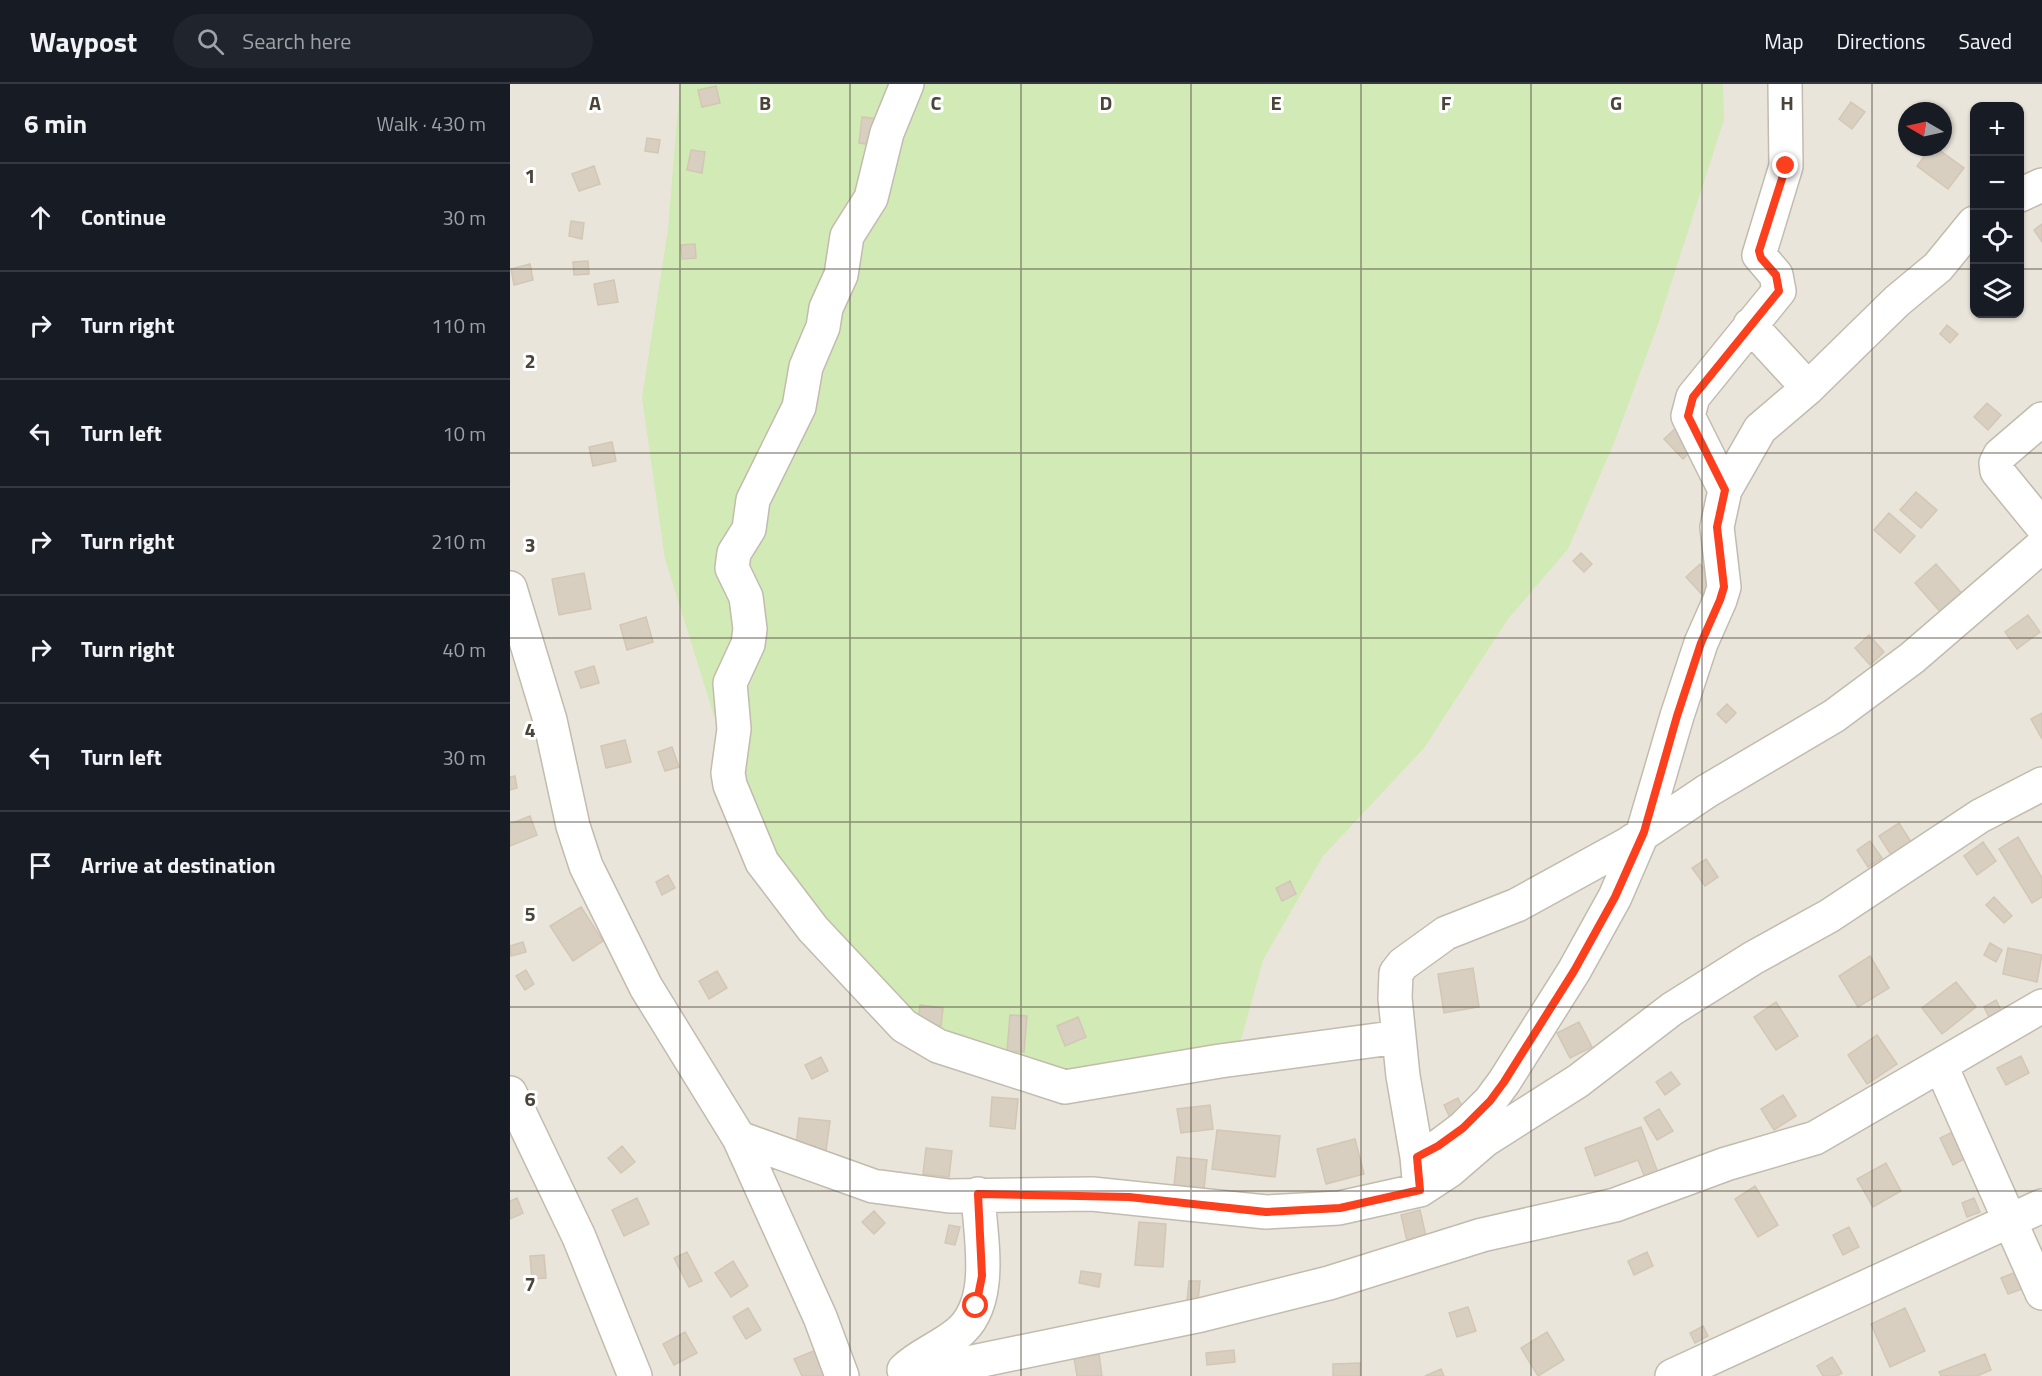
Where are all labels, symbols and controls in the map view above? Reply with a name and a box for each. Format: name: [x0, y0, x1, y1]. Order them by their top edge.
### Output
search box: [173, 14, 593, 68]
text: Waypost: [30, 20, 137, 63]
text: Search here: [242, 24, 351, 58]
icon: search: [194, 25, 227, 58]
text: Map: [1764, 25, 1804, 57]
text: Directions: [1837, 25, 1926, 57]
text: Saved: [1959, 25, 2012, 57]
text: A: [589, 87, 601, 118]
text: B: [759, 87, 771, 118]
text: C: [931, 87, 942, 118]
text: D: [1100, 87, 1112, 118]
text: E: [1270, 87, 1282, 118]
text: F: [1441, 87, 1452, 118]
text: G: [1610, 87, 1622, 118]
text: H: [1780, 87, 1794, 118]
north arrow: [1898, 102, 1952, 156]
map controls: [1970, 102, 2024, 318]
button: +: [1970, 102, 2024, 156]
text: 6 min: [24, 104, 87, 143]
text: Walk · 430 m: [377, 108, 486, 139]
route end: [1772, 152, 1798, 178]
button: −: [1970, 156, 2024, 210]
text: 1: [524, 160, 536, 191]
text: Continue: [81, 200, 166, 234]
icon: ahead: [24, 201, 57, 234]
text: 30 m: [442, 202, 486, 233]
button: locate: [1970, 210, 2024, 264]
button: layers: [1970, 264, 2024, 318]
text: Turn right: [81, 308, 175, 342]
icon: right: [24, 309, 57, 342]
text: 110 m: [431, 310, 486, 341]
text: 2: [524, 345, 536, 376]
text: Turn left: [81, 416, 162, 450]
icon: left: [24, 417, 57, 450]
text: 10 m: [442, 418, 486, 449]
text: Turn right: [81, 524, 175, 558]
icon: right: [24, 525, 57, 558]
text: 210 m: [431, 526, 486, 557]
text: 3: [524, 529, 536, 560]
text: Turn right: [81, 632, 175, 666]
icon: right: [24, 633, 57, 666]
text: 40 m: [442, 634, 486, 665]
text: 4: [524, 714, 536, 745]
text: Turn left: [81, 740, 162, 774]
icon: left: [24, 741, 57, 774]
text: 30 m: [442, 742, 486, 773]
text: Arrive at destination: [81, 848, 276, 882]
icon: arrive: [24, 849, 57, 882]
text: 5: [524, 898, 536, 929]
text: 6: [524, 1083, 536, 1114]
text: 7: [524, 1268, 536, 1299]
route start: [962, 1292, 988, 1318]

